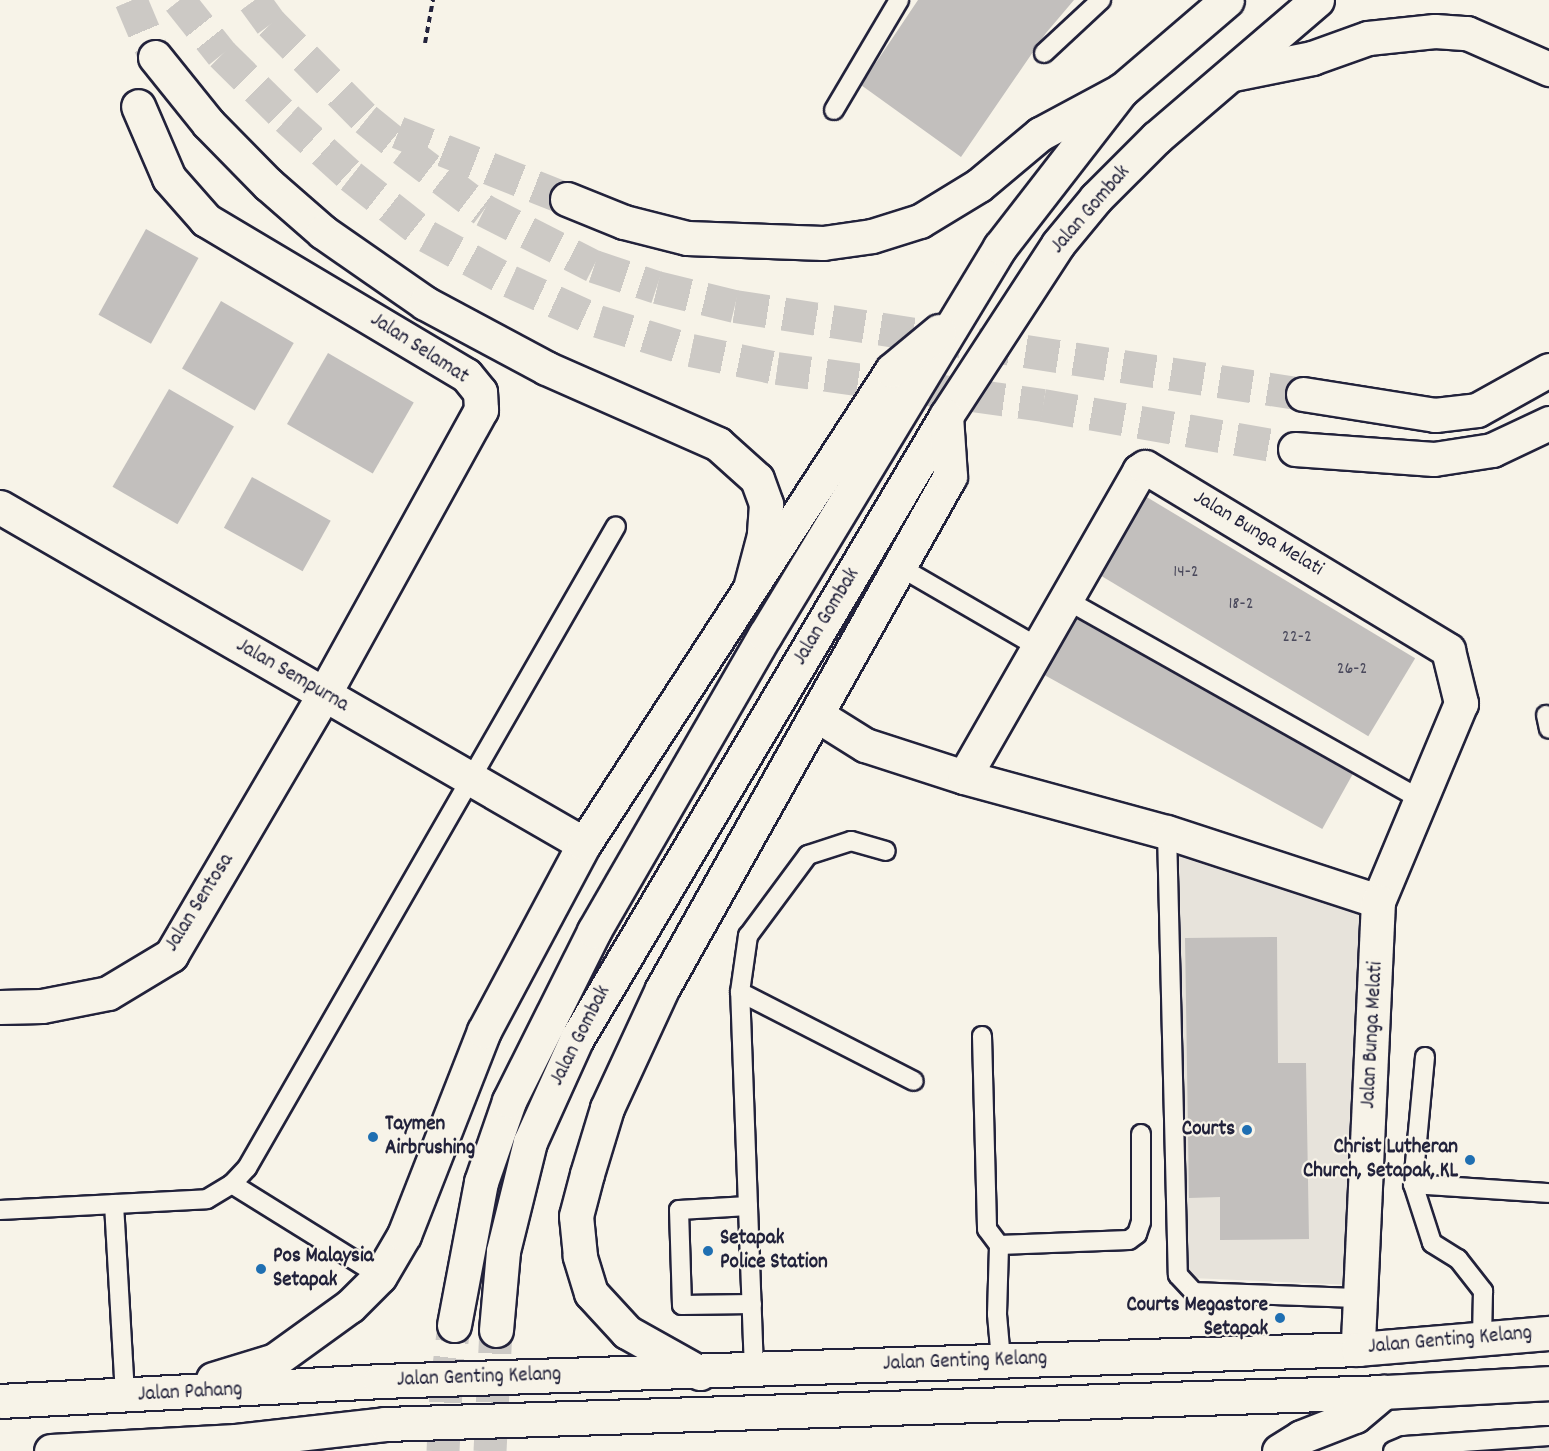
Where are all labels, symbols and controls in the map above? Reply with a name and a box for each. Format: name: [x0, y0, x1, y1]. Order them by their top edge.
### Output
street label: Jalan Gombak: [1046, 161, 1136, 259]
street label: Jalan Selamat: [365, 308, 473, 390]
street label: Jalan Bunga Melati: [1188, 485, 1328, 583]
house number: 14-2: [1173, 562, 1199, 584]
street label: Jalan Gombak: [788, 564, 866, 670]
house number: 18-2: [1228, 594, 1254, 616]
house number: 22-2: [1282, 627, 1312, 649]
street label: Jalan Sempurna: [231, 634, 353, 718]
house number: 26-2: [1337, 659, 1367, 681]
street label: Jalan Sentosa: [160, 849, 240, 957]
street label: Jalan Bunga Melati: [1357, 961, 1389, 1109]
street label: Jalan Gombak: [545, 982, 617, 1090]
place label: Taymen Airbrushing: [385, 1112, 475, 1162]
place label: Courts: [1182, 1117, 1235, 1143]
marker: Courts: [1240, 1123, 1254, 1137]
marker: Taymen Airbrushing: [366, 1130, 380, 1144]
place label: Christ Lutheran Church, Setapak, KL: [1303, 1135, 1458, 1185]
marker: Christ Lutheran Church, Setapak, KL: [1463, 1153, 1477, 1167]
place label: Setapak Police Station: [720, 1226, 828, 1276]
place label: Pos Malaysia Setapak: [273, 1244, 374, 1294]
marker: Setapak Police Station: [701, 1244, 715, 1258]
marker: Pos Malaysia Setapak: [254, 1262, 268, 1276]
place label: Courts Megastore Setapak: [1126, 1293, 1268, 1343]
marker: Courts Megastore Setapak: [1273, 1311, 1287, 1325]
street label: Jalan Genting Kelang: [1367, 1321, 1533, 1361]
street label: Jalan Genting Kelang: [882, 1347, 1048, 1377]
street label: Jalan Genting Kelang: [396, 1363, 562, 1393]
street label: Jalan Pahang: [137, 1378, 243, 1408]

